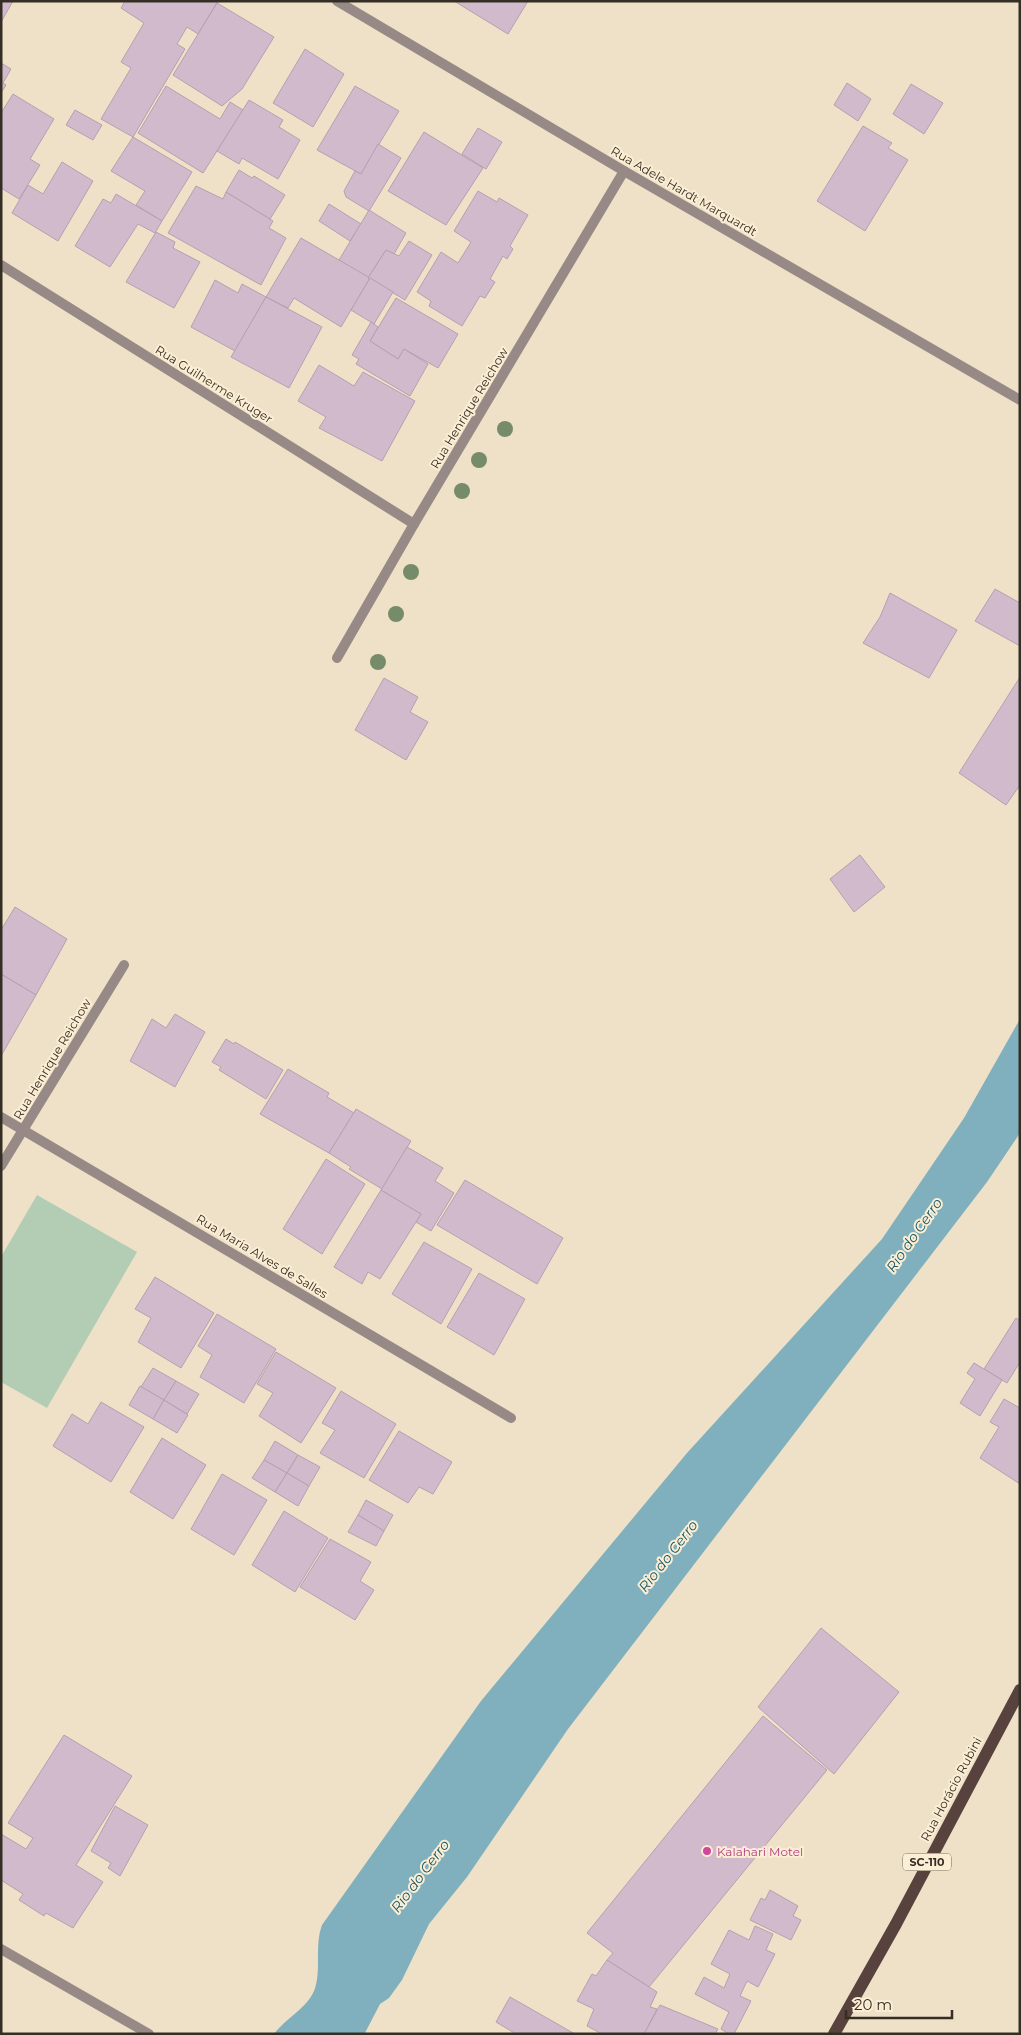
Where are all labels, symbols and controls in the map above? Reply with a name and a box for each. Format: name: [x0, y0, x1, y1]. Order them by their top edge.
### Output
street label: Rua Adele Hardt Marquardt: [608, 143, 760, 239]
street label: Rua Guilherme Kruger: [153, 342, 276, 426]
street label: Rua Henrique Reichow: [427, 344, 511, 471]
street label: Rua Henrique Reichow: [10, 995, 94, 1122]
water label: Rio do Cerro: [882, 1194, 946, 1275]
street label: Rua Maria Alves de Salles: [194, 1211, 331, 1301]
water label: Rio do Cerro: [634, 1516, 702, 1596]
street label: Rua Horácio Rubini: [917, 1734, 985, 1844]
water label: Rio do Cerro: [387, 1836, 453, 1916]
place label: Kalahari Motel: [717, 1844, 803, 1859]
marker: Kalahari Motel: [701, 1845, 713, 1857]
road number: SC-110: [903, 1854, 951, 1870]
scale bar: [846, 1988, 952, 2020]
text: 20 m: [854, 1995, 892, 2014]

